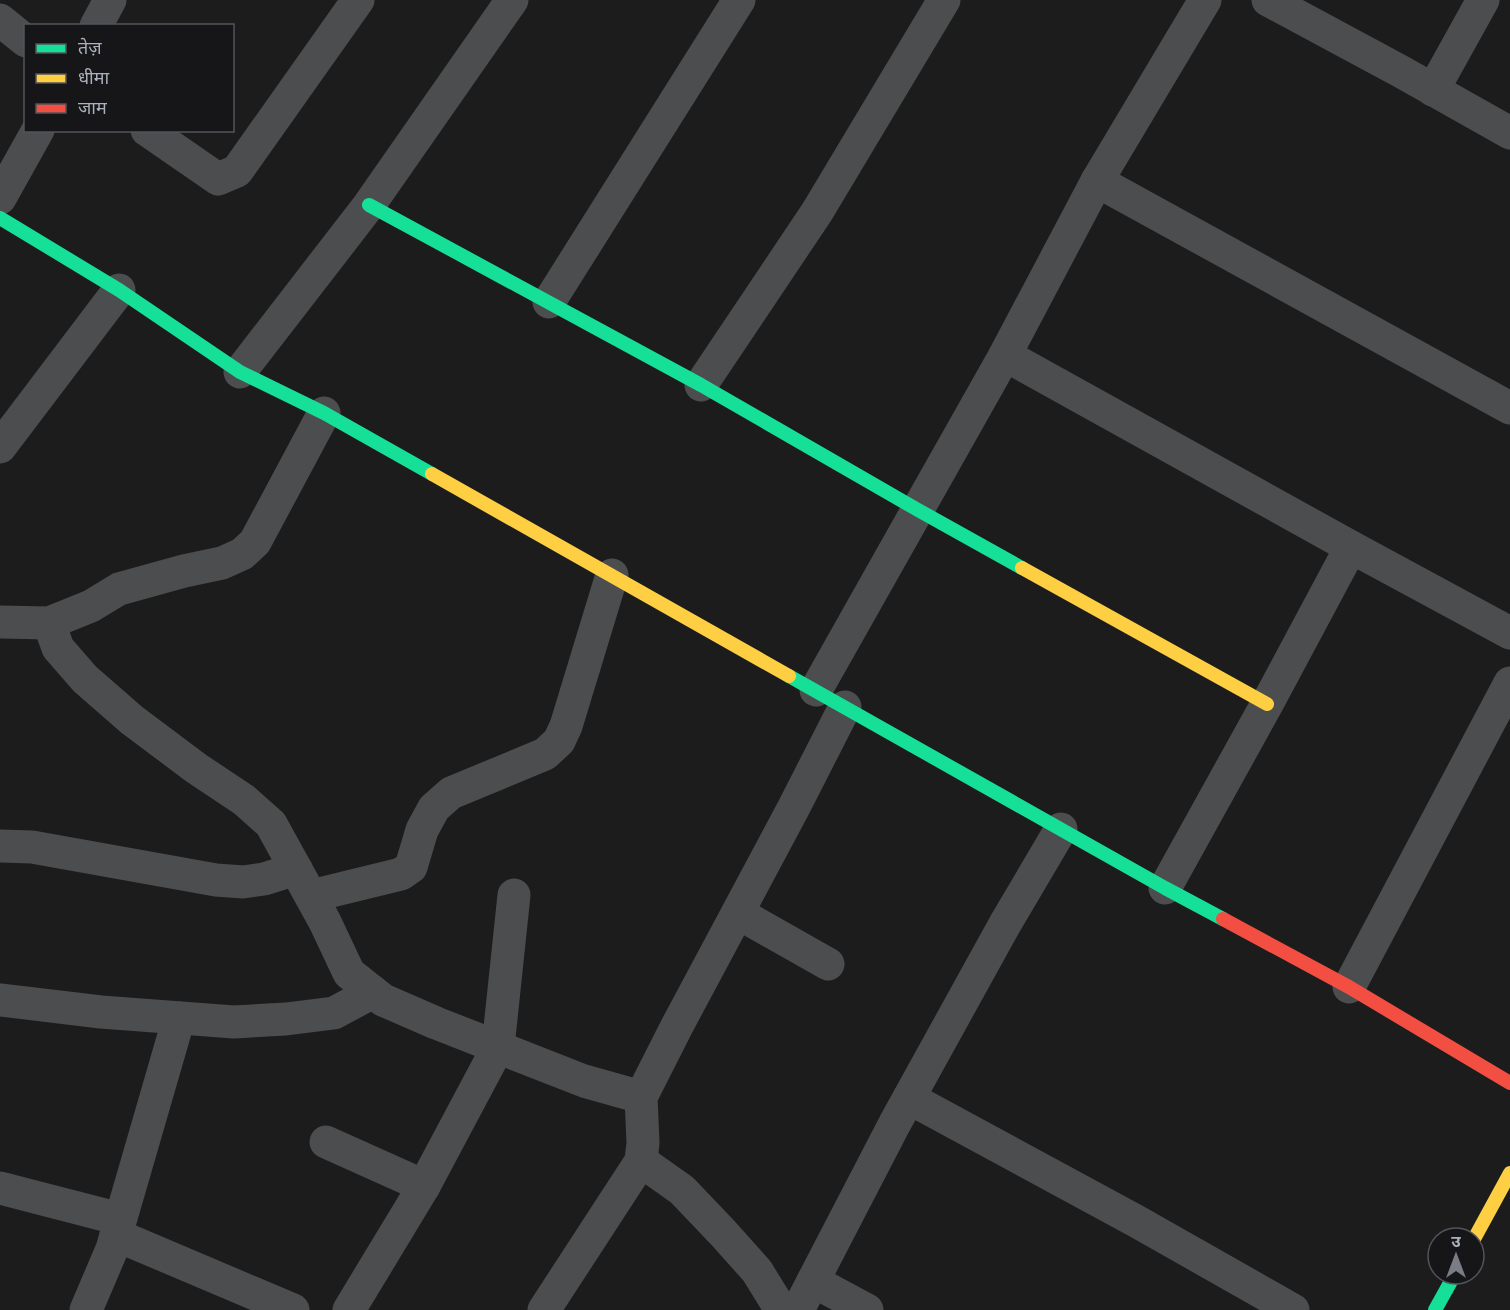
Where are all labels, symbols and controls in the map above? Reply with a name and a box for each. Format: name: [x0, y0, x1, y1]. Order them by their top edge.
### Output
legend: [24, 24, 234, 132]
text: तेज़: [78, 37, 102, 58]
text: धीमा: [78, 67, 109, 88]
text: जाम: [78, 97, 108, 118]
north arrow: [1426, 1226, 1486, 1286]
text: उ: [1451, 1232, 1461, 1251]

